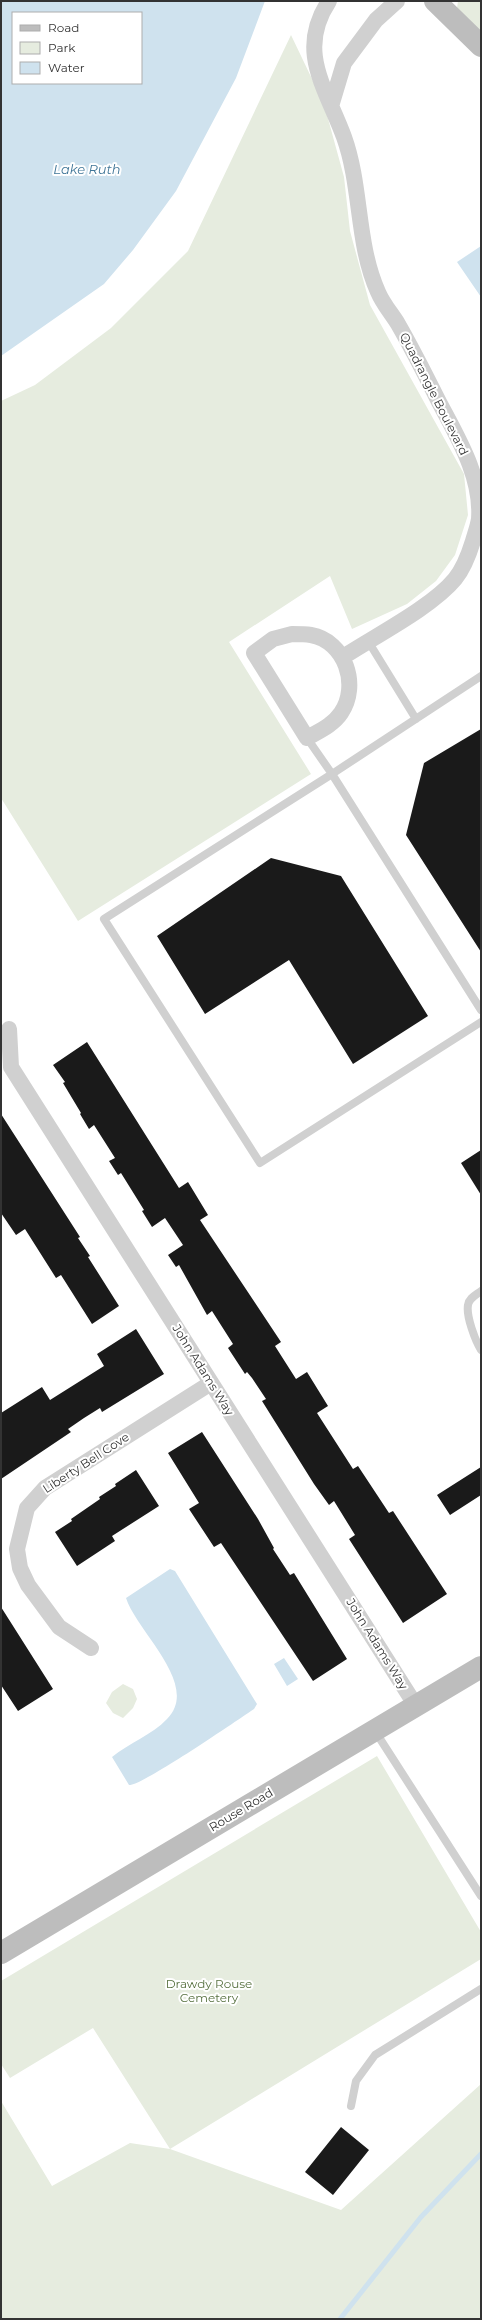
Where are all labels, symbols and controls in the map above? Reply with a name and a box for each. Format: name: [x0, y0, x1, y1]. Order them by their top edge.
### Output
legend: [12, 12, 142, 84]
text: Road: [48, 20, 79, 35]
text: Park: [48, 40, 76, 55]
text: Water: [48, 60, 85, 75]
water label: Lake Ruth: [53, 161, 121, 177]
street label: Quadrangle Boulevard: [397, 330, 472, 458]
street label: John Adams Way: [169, 1321, 238, 1418]
street label: Liberty Bell Cove: [40, 1429, 132, 1496]
street label: John Adams Way: [343, 1595, 412, 1692]
street label: Rouse Road: [206, 1785, 275, 1835]
park label: Drawdy Rouse Cemetery: [166, 1976, 252, 2005]

